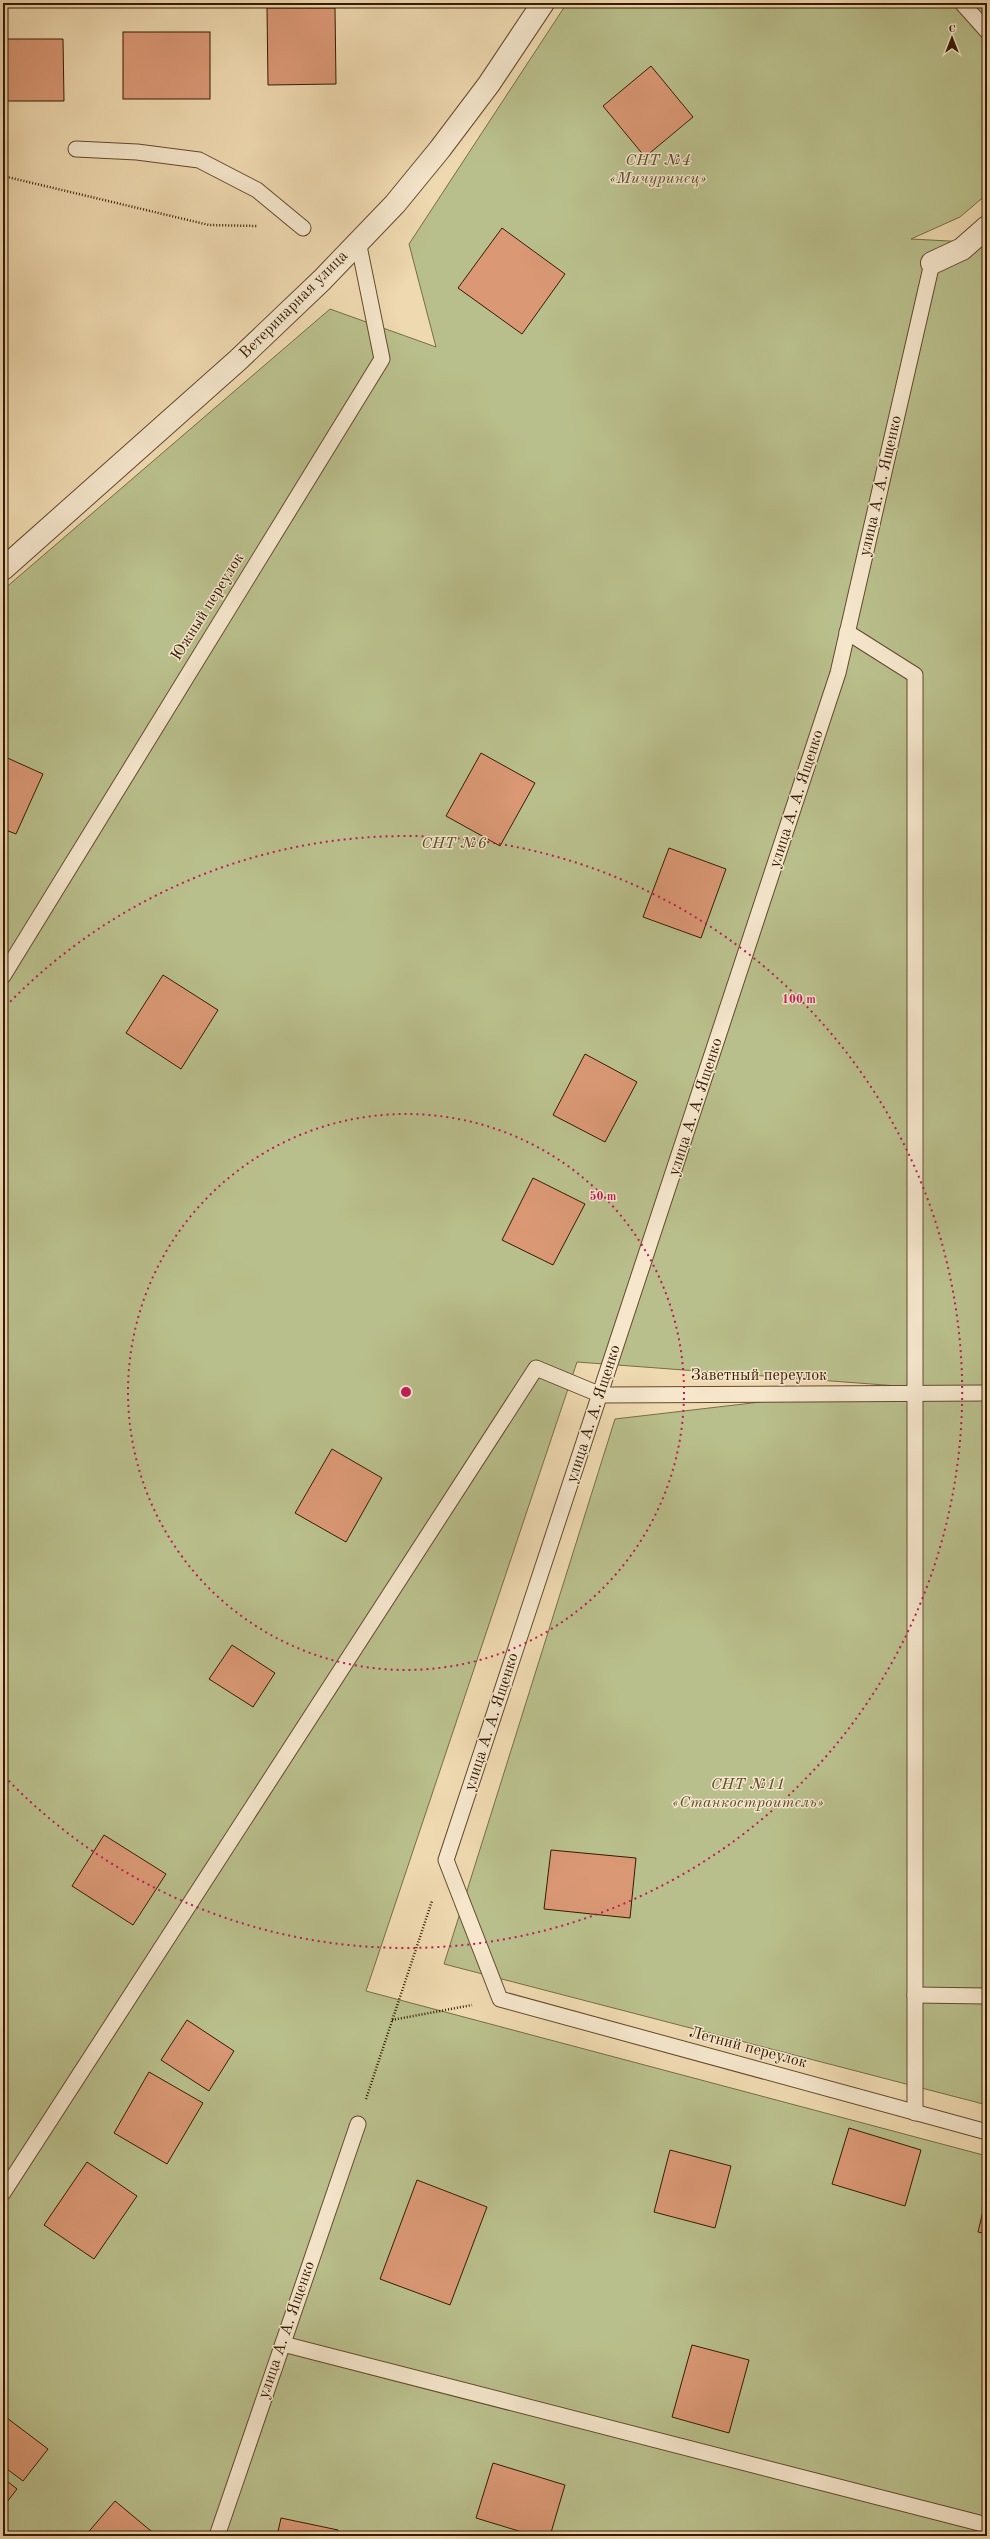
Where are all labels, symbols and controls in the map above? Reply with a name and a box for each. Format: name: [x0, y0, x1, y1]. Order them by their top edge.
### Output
north arrow: [932, 18, 972, 58]
text: С: [948, 24, 956, 35]
park label: СНТ №4 «Мичуринец»: [609, 153, 707, 187]
street label: Ветеринарная улица: [237, 248, 351, 362]
street label: улица А. А. Ященко: [857, 414, 905, 558]
street label: Южный переулок: [169, 550, 247, 664]
street label: улица А. А. Ященко: [767, 728, 827, 870]
park label: СНТ №6: [421, 836, 487, 852]
text: 100 m: [782, 994, 816, 1006]
street label: улица А. А. Ященко: [666, 1036, 726, 1178]
text: 50 m: [590, 1190, 617, 1203]
street label: улица А. А. Ященко: [564, 1343, 624, 1485]
street label: Заветный переулок: [691, 1368, 827, 1384]
centre of rings: [399, 1385, 413, 1399]
street label: улица А. А. Ященко: [462, 1651, 522, 1793]
park label: СНТ №11 «Станкостроитель»: [672, 1777, 824, 1811]
street label: Летний переулок: [687, 2025, 809, 2071]
street label: улица А. А. Ященко: [256, 2259, 318, 2401]

